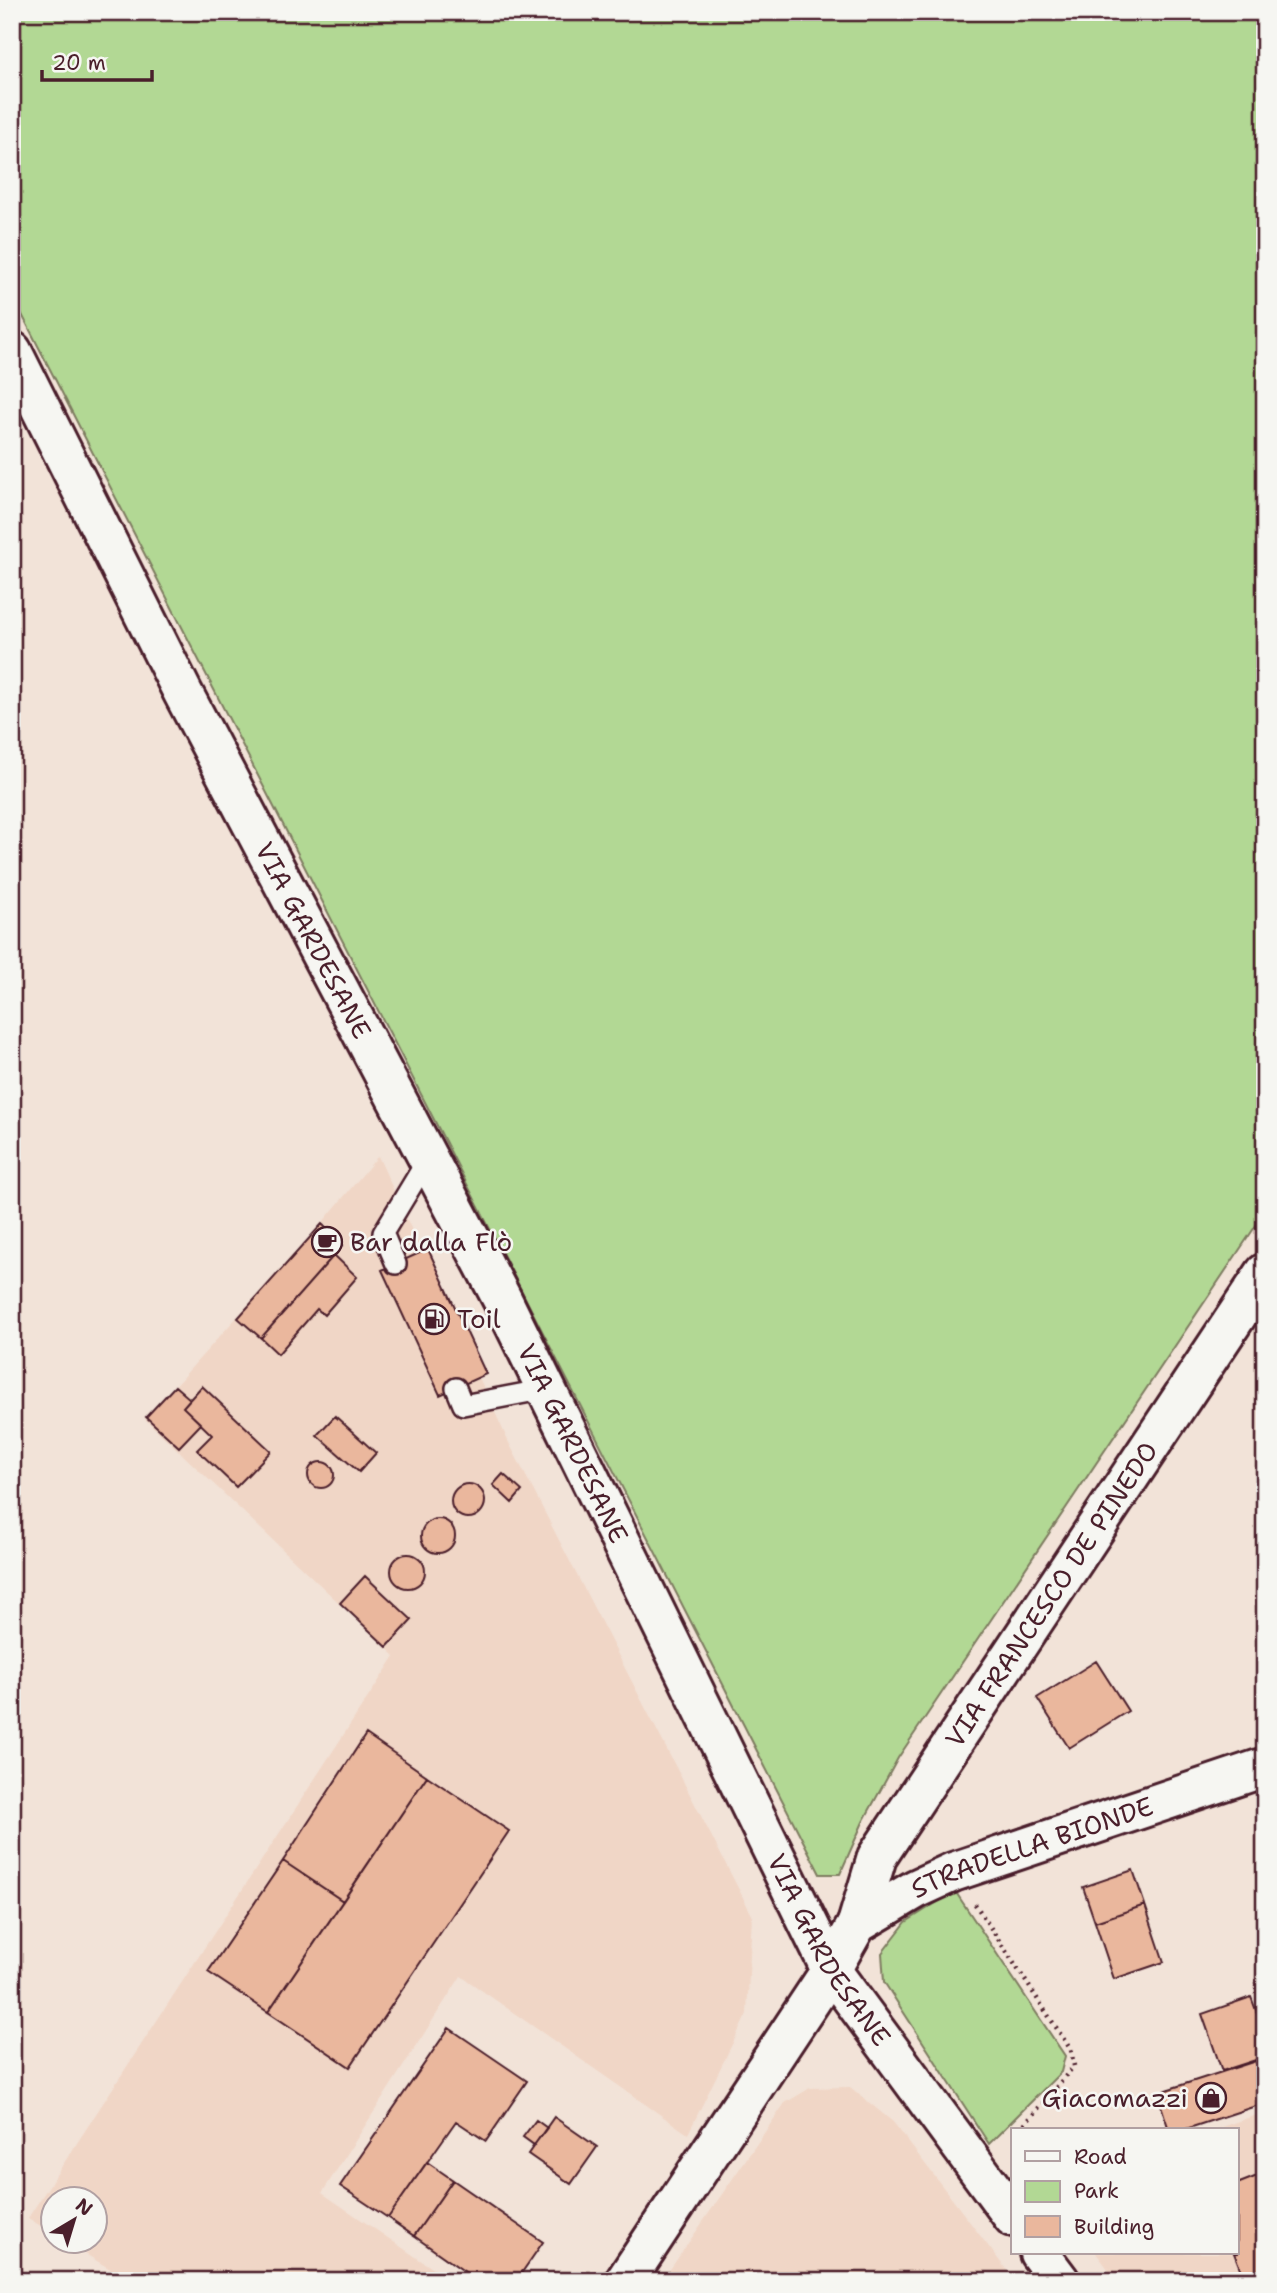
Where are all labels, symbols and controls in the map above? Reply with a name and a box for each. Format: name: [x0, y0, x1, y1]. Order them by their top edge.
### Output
scale bar: [42, 38, 152, 82]
text: 20 m: [52, 49, 106, 77]
street label: VIA GARDESANE: [248, 836, 380, 1045]
place label: Bar dalla Flò: [350, 1224, 512, 1259]
cafe icon: Bar dalla Flò: [310, 1225, 344, 1259]
place label: Toil: [457, 1301, 501, 1336]
fuel station icon: Toil: [417, 1302, 451, 1336]
street label: VIA GARDESANE: [510, 1338, 637, 1549]
street label: VIA FRANCESCO DE PINEDO: [937, 1435, 1165, 1754]
street label: STRADELLA BIONDE: [905, 1788, 1158, 1906]
street label: VIA GARDESANE: [760, 1848, 899, 2053]
place label: Giacomazzi: [1042, 2080, 1188, 2115]
shop icon: Giacomazzi: [1194, 2081, 1228, 2115]
legend: [1011, 2128, 1238, 2254]
text: Road: [1074, 2143, 1127, 2171]
text: Park: [1074, 2177, 1119, 2205]
north arrow: [38, 2184, 108, 2254]
text: N: [71, 2193, 98, 2221]
text: Building: [1074, 2213, 1154, 2241]

